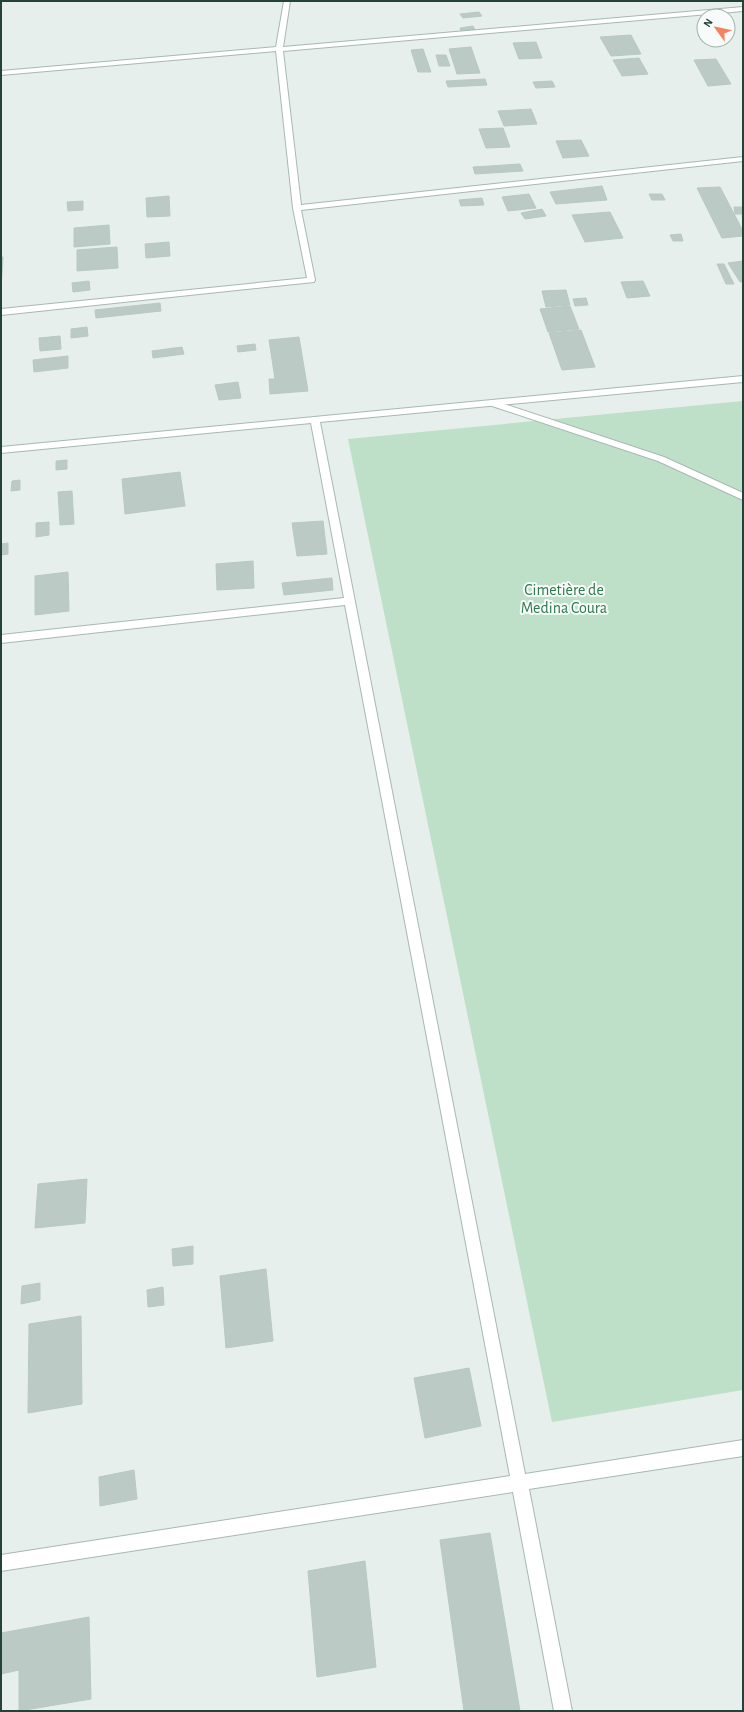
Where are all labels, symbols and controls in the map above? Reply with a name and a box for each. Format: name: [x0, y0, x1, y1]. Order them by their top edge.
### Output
north arrow: [696, 8, 736, 48]
text: N: [701, 17, 715, 29]
park label: Cimetière de Medina Coura: [521, 582, 607, 616]

